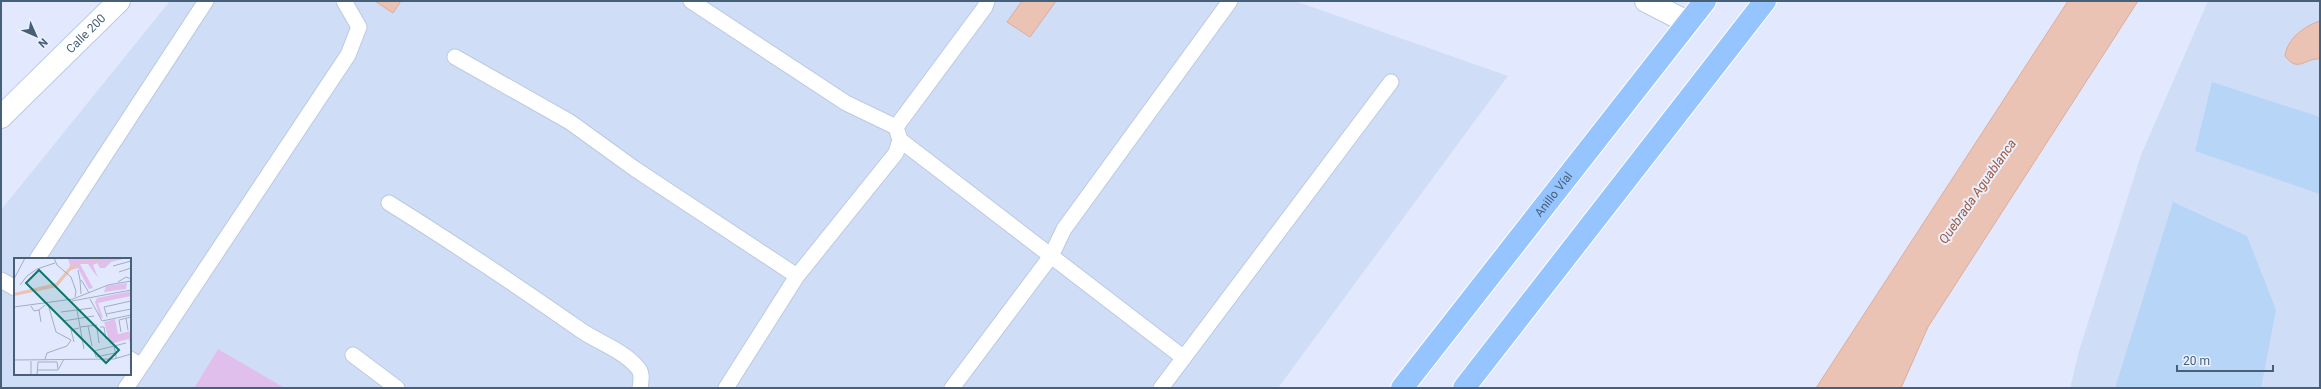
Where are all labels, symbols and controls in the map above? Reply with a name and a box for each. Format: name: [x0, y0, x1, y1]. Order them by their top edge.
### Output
street label: Calle 200: [63, 11, 109, 56]
north arrow: [16, 16, 56, 56]
text: N: [35, 35, 50, 50]
water label: Quebrada Aguablanca: [1936, 136, 2019, 246]
street label: Anillo Víal: [1532, 169, 1576, 220]
inset map: [14, 258, 131, 375]
scale bar: [2177, 347, 2273, 373]
text: 20 m: [2183, 354, 2210, 368]

